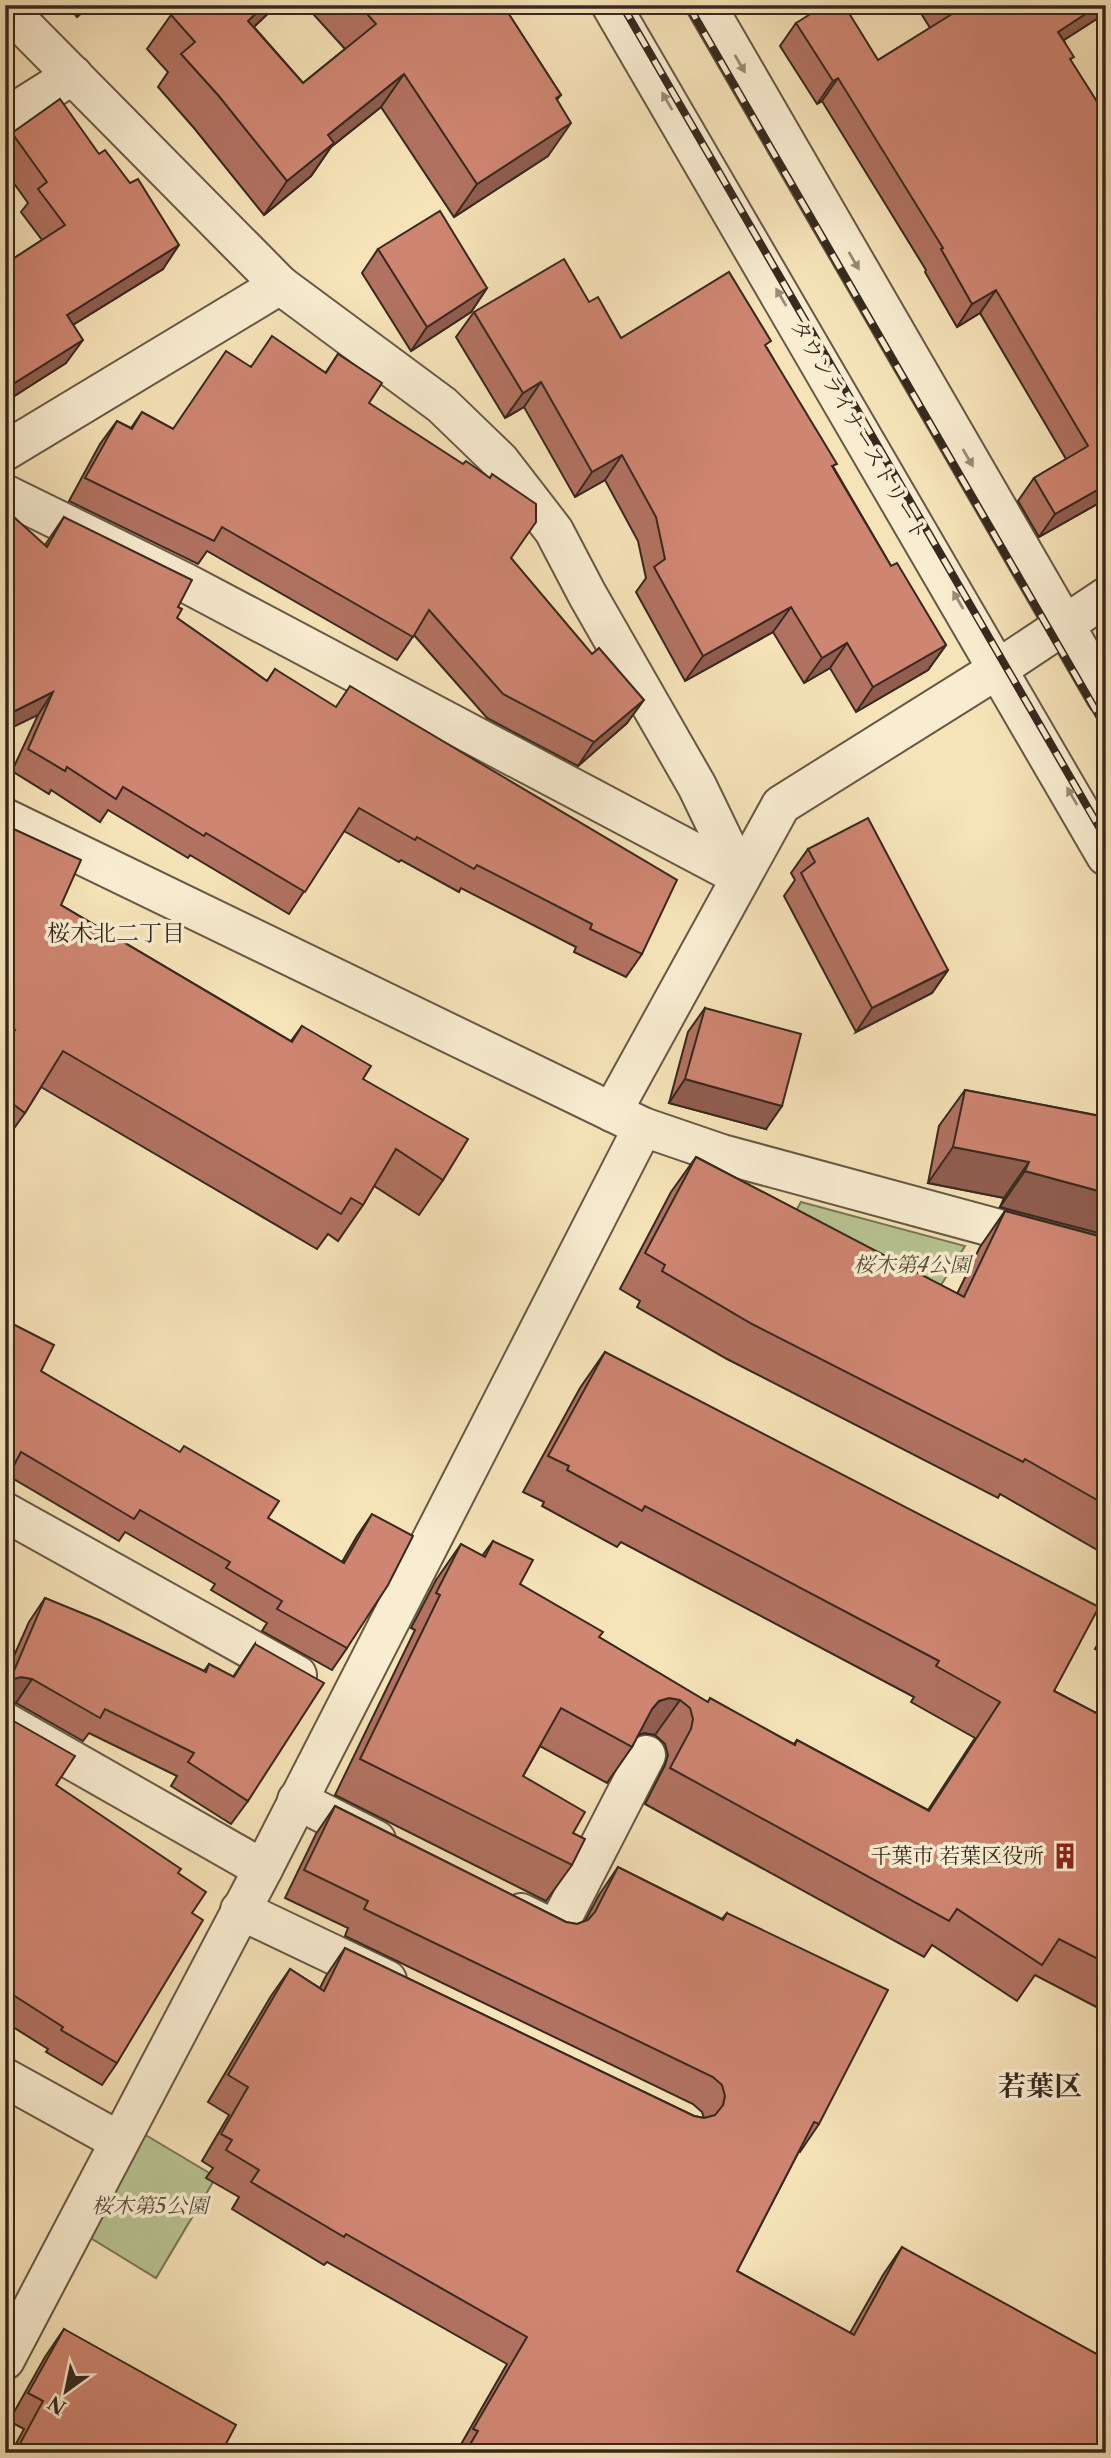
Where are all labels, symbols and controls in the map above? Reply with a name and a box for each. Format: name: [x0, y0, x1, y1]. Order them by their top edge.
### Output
one-way arrow: [734, 55, 746, 74]
one-way arrow: [661, 91, 673, 110]
one-way arrow: [848, 252, 860, 271]
one-way arrow: [775, 288, 788, 307]
street label: タウンライナーストリート: [786, 315, 933, 544]
one-way arrow: [962, 449, 974, 468]
one-way arrow: [951, 590, 964, 609]
one-way arrow: [1066, 787, 1078, 806]
district label: 桜木北二丁目: [47, 919, 185, 947]
park label: 桜木第4公園: [854, 1252, 973, 1277]
building icon: 千葉市 若葉区役所: [1050, 1841, 1080, 1871]
place label: 千葉市 若葉区役所: [870, 1843, 1044, 1868]
district label: 若葉区: [998, 2069, 1082, 2103]
park label: 桜木第5公園: [92, 2193, 211, 2218]
north arrow: [32, 2356, 102, 2426]
text: N: [44, 2391, 70, 2419]

